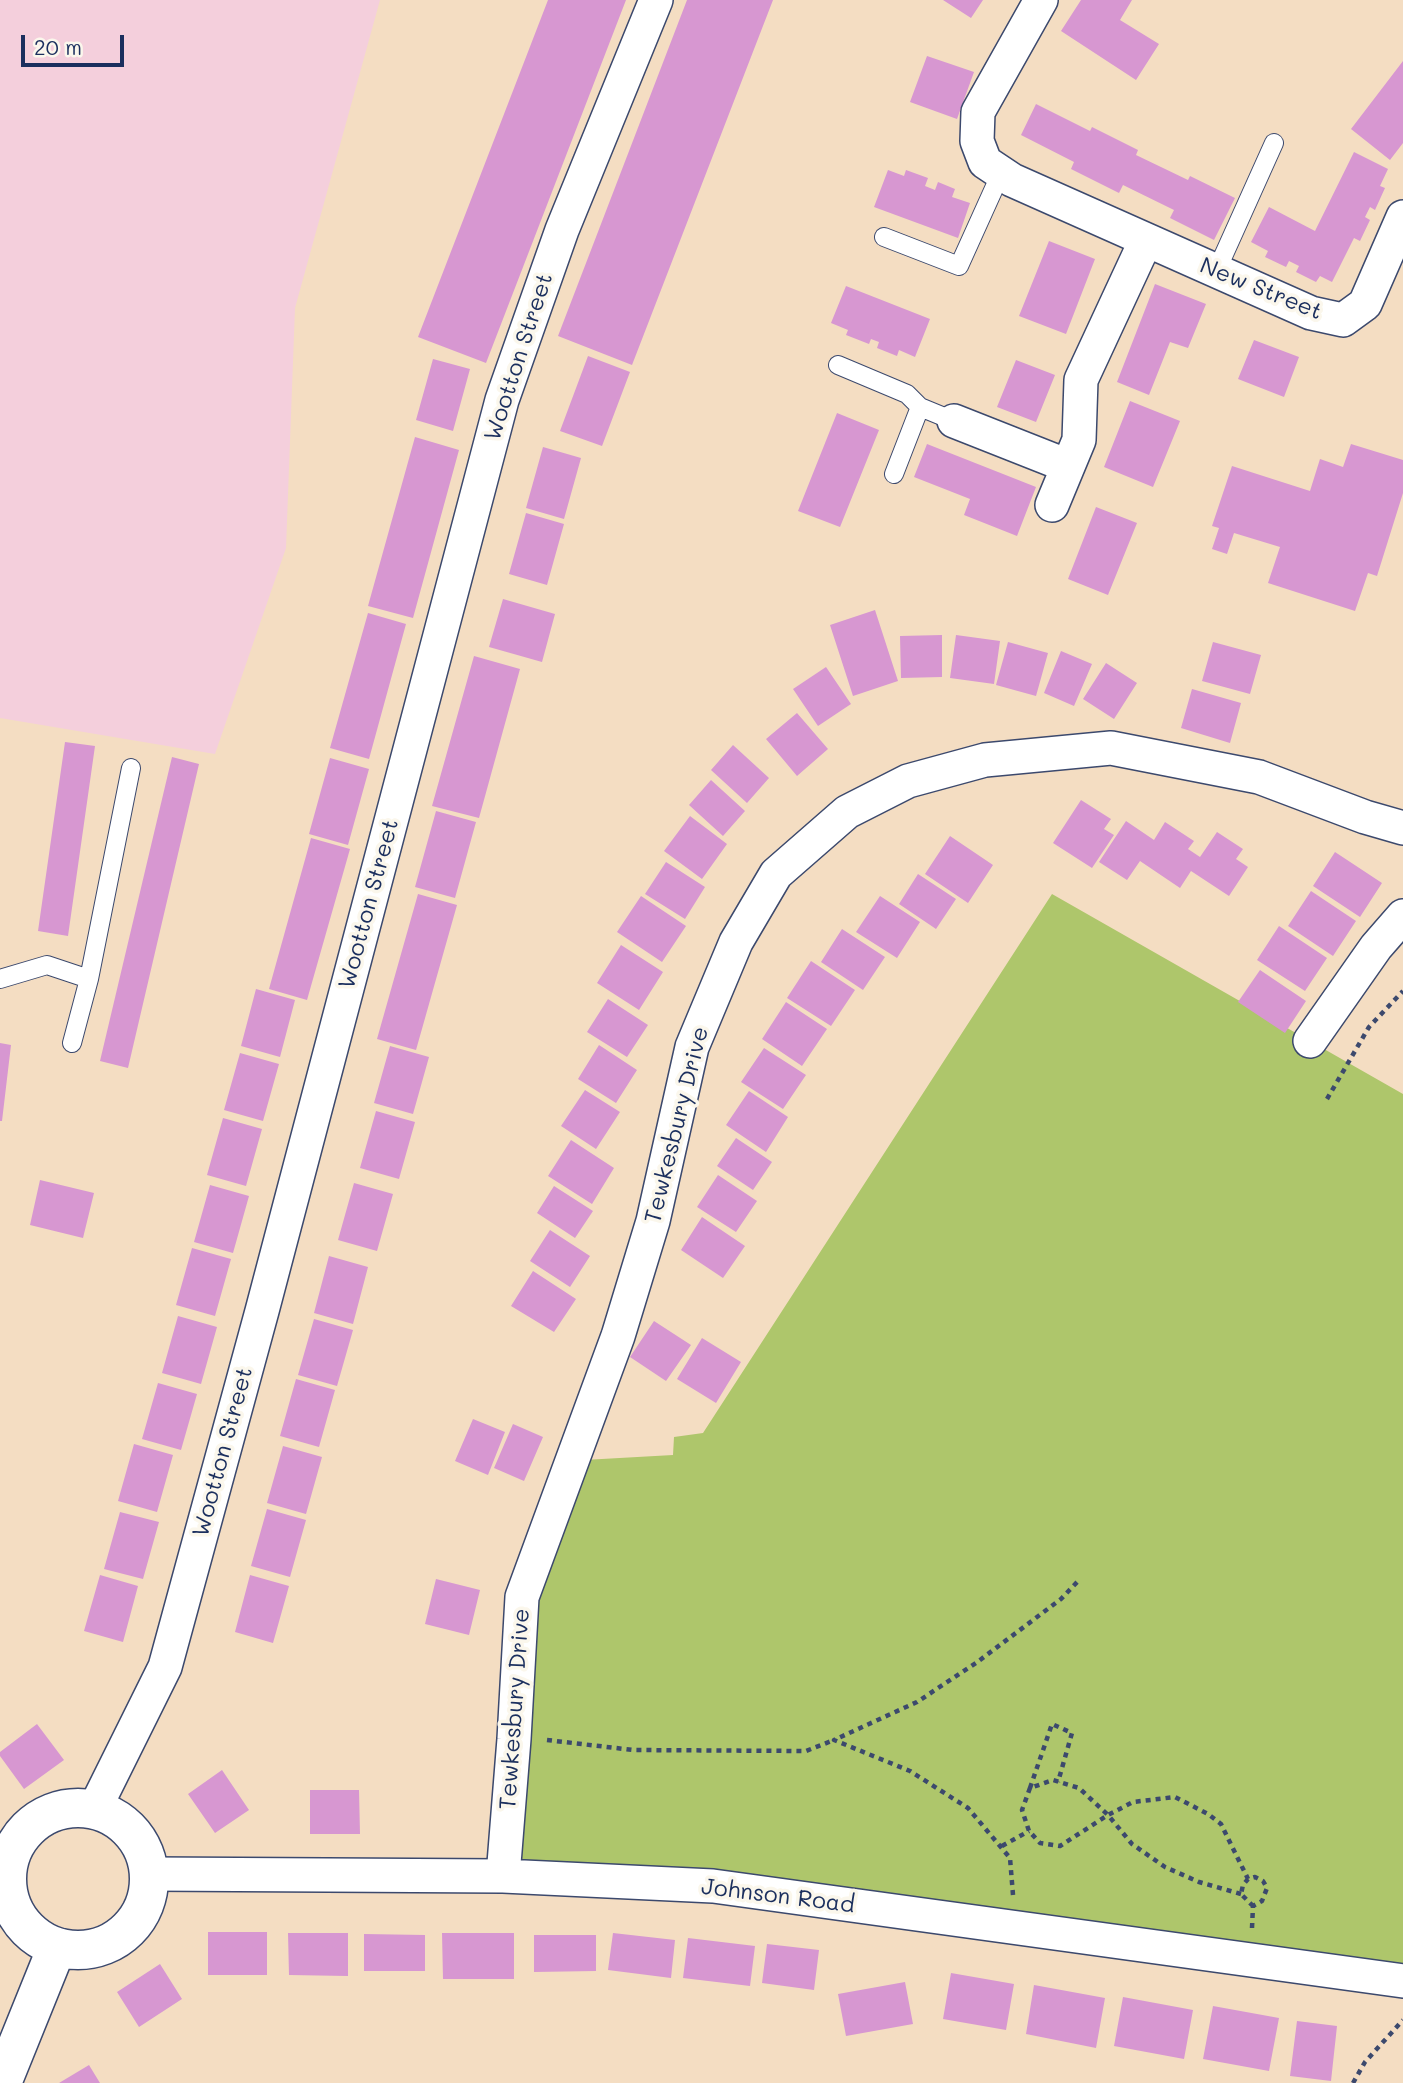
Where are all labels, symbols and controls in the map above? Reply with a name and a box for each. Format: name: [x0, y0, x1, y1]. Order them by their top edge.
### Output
scale bar: [24, 21, 128, 65]
text: 20 m: [34, 33, 82, 60]
street label: New Street: [1196, 252, 1326, 326]
street label: Wootton Street: [479, 270, 559, 444]
street label: Wootton Street: [333, 816, 405, 992]
street label: Tewkesbury Drive: [639, 1024, 715, 1226]
street label: Wootton Street: [187, 1364, 259, 1540]
street label: Tewkesbury Drive: [494, 1608, 536, 1810]
street label: Johnson Road: [700, 1873, 856, 1919]

